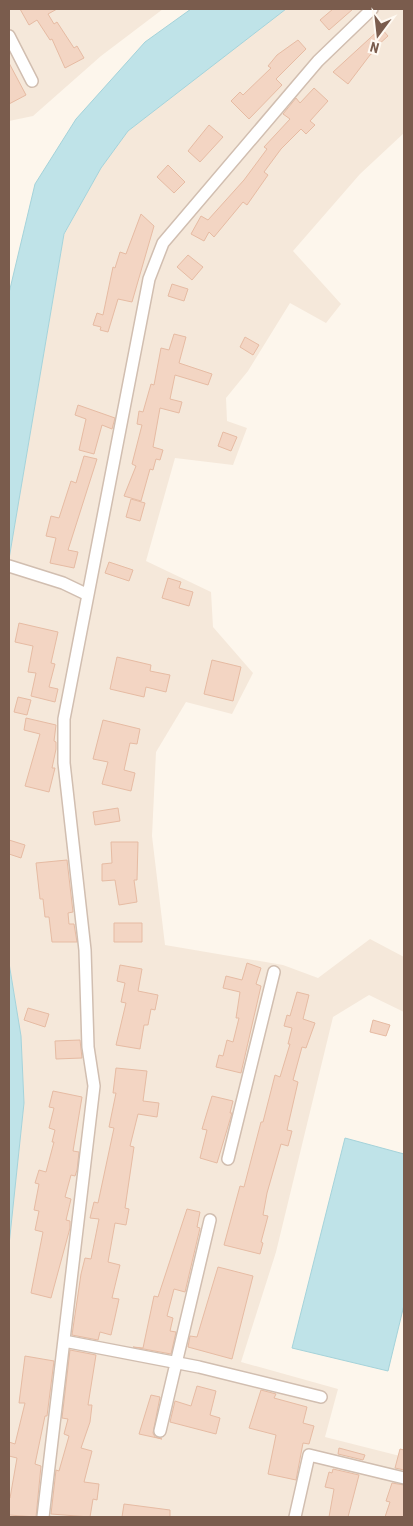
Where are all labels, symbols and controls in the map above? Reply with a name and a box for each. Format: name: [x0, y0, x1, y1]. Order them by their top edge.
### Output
north arrow: [353, 10, 403, 60]
text: N: [368, 39, 381, 56]

